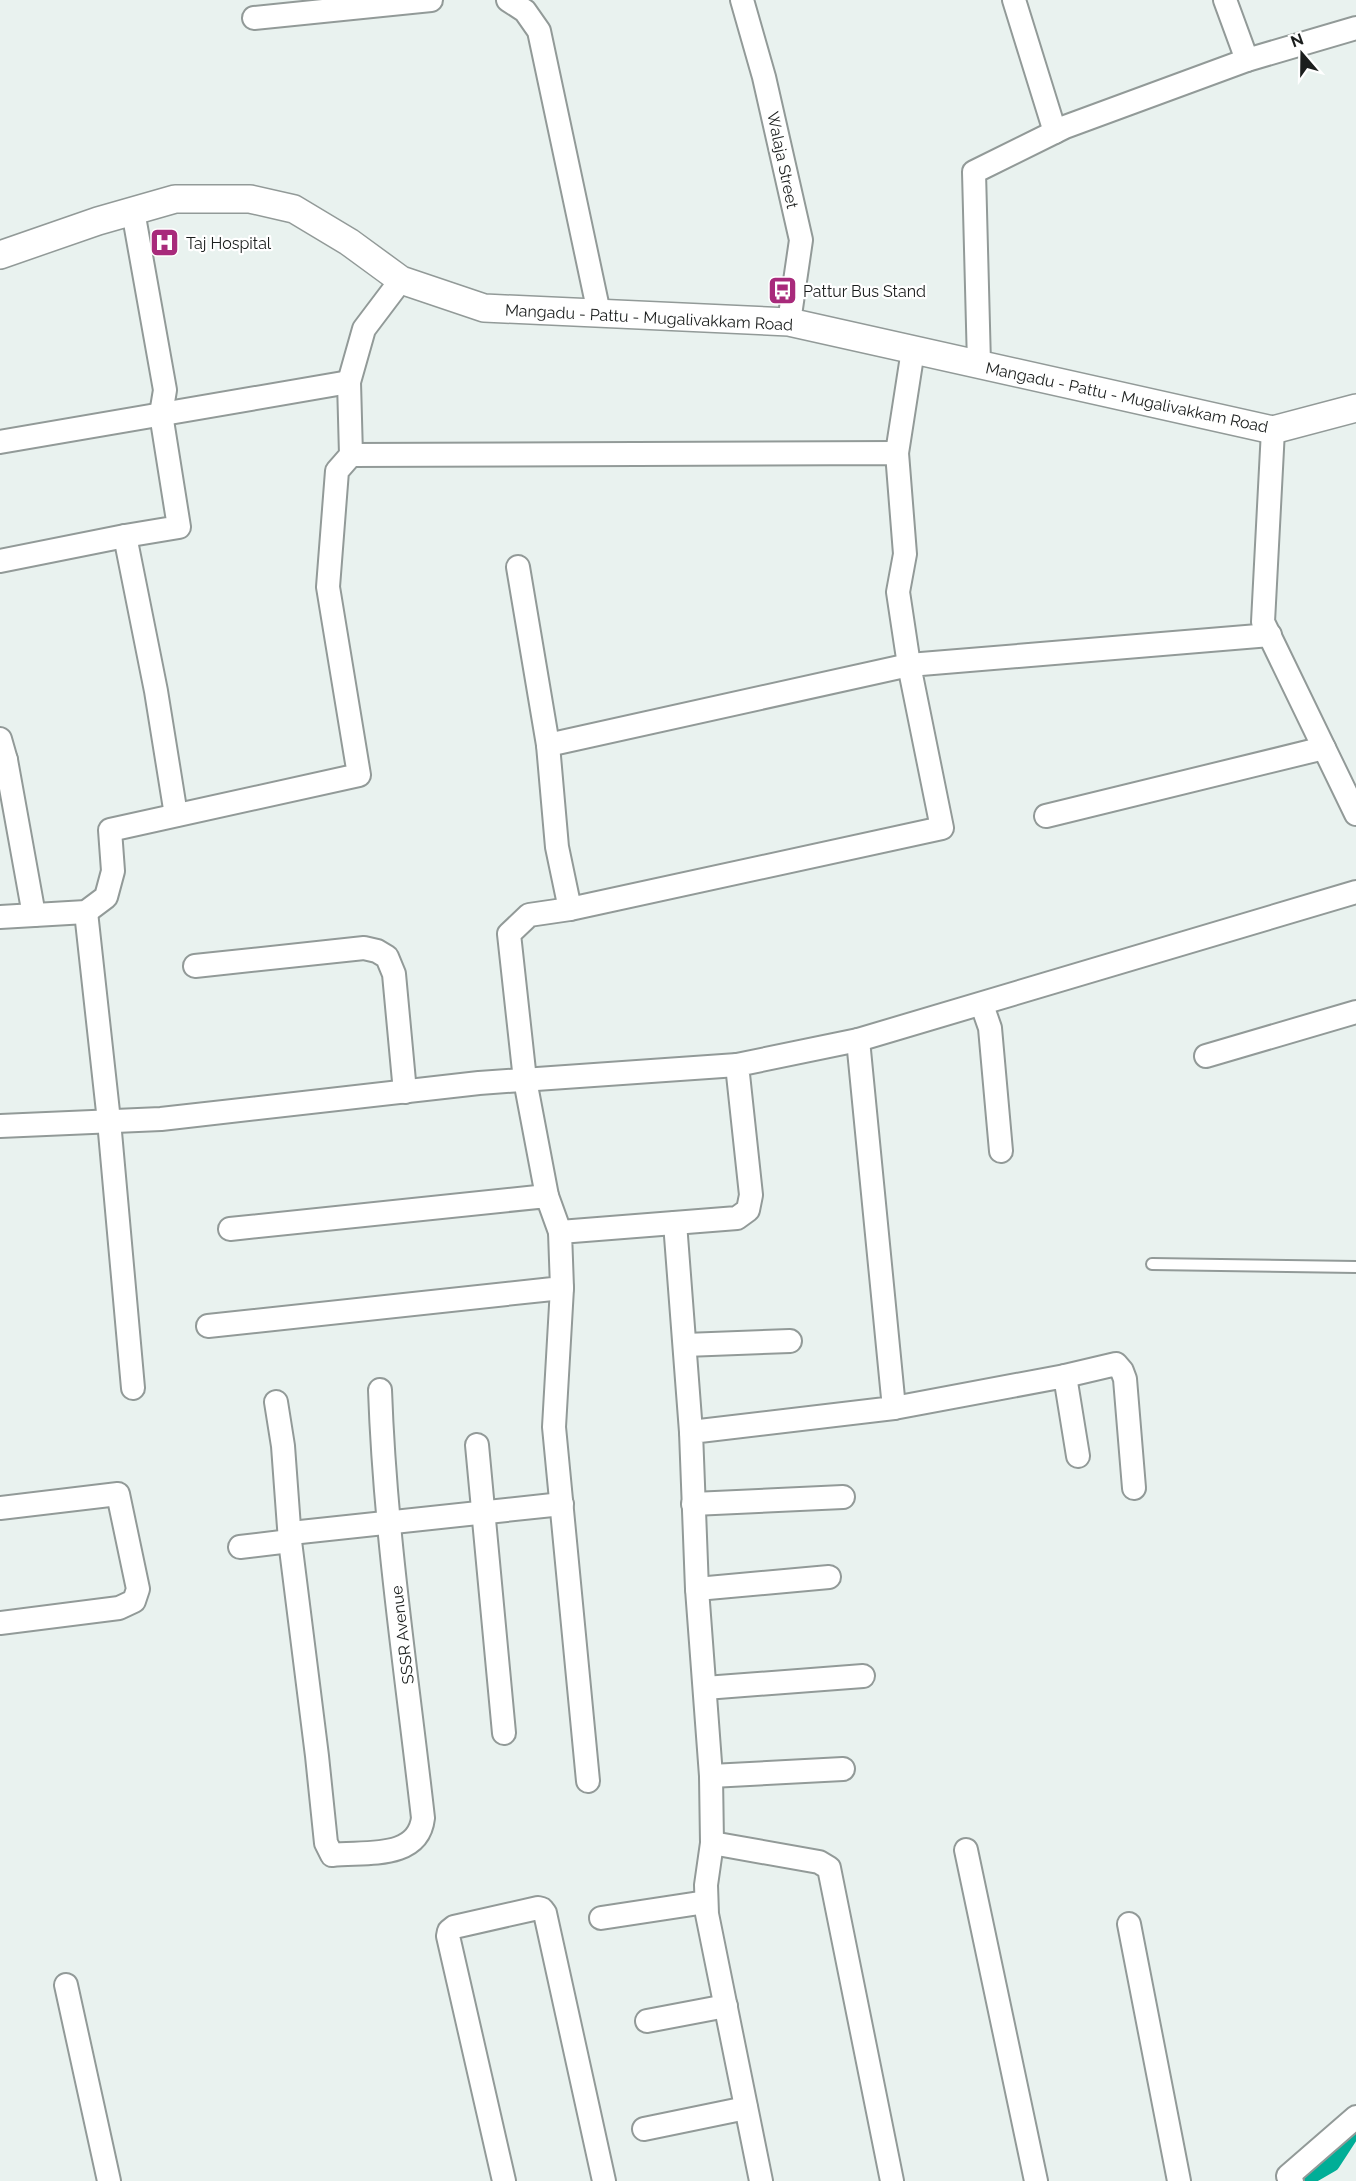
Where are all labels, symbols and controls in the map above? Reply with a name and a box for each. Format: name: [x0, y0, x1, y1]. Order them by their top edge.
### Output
north arrow: [1272, 24, 1332, 84]
text: N: [1288, 29, 1306, 51]
street label: Walaja Street: [763, 110, 802, 211]
hospital icon: Taj Hospital: [149, 227, 181, 259]
place label: Taj Hospital: [186, 234, 272, 253]
bus stop icon: Pattur Bus Stand: [766, 275, 798, 307]
place label: Pattur Bus Stand: [803, 282, 926, 301]
street label: Mangadu - Pattu - Mugalivakkam Road: [504, 300, 794, 335]
street label: Mangadu - Pattu - Mugalivakkam Road: [984, 358, 1270, 437]
street label: SSSR Avenue: [387, 1584, 418, 1685]

